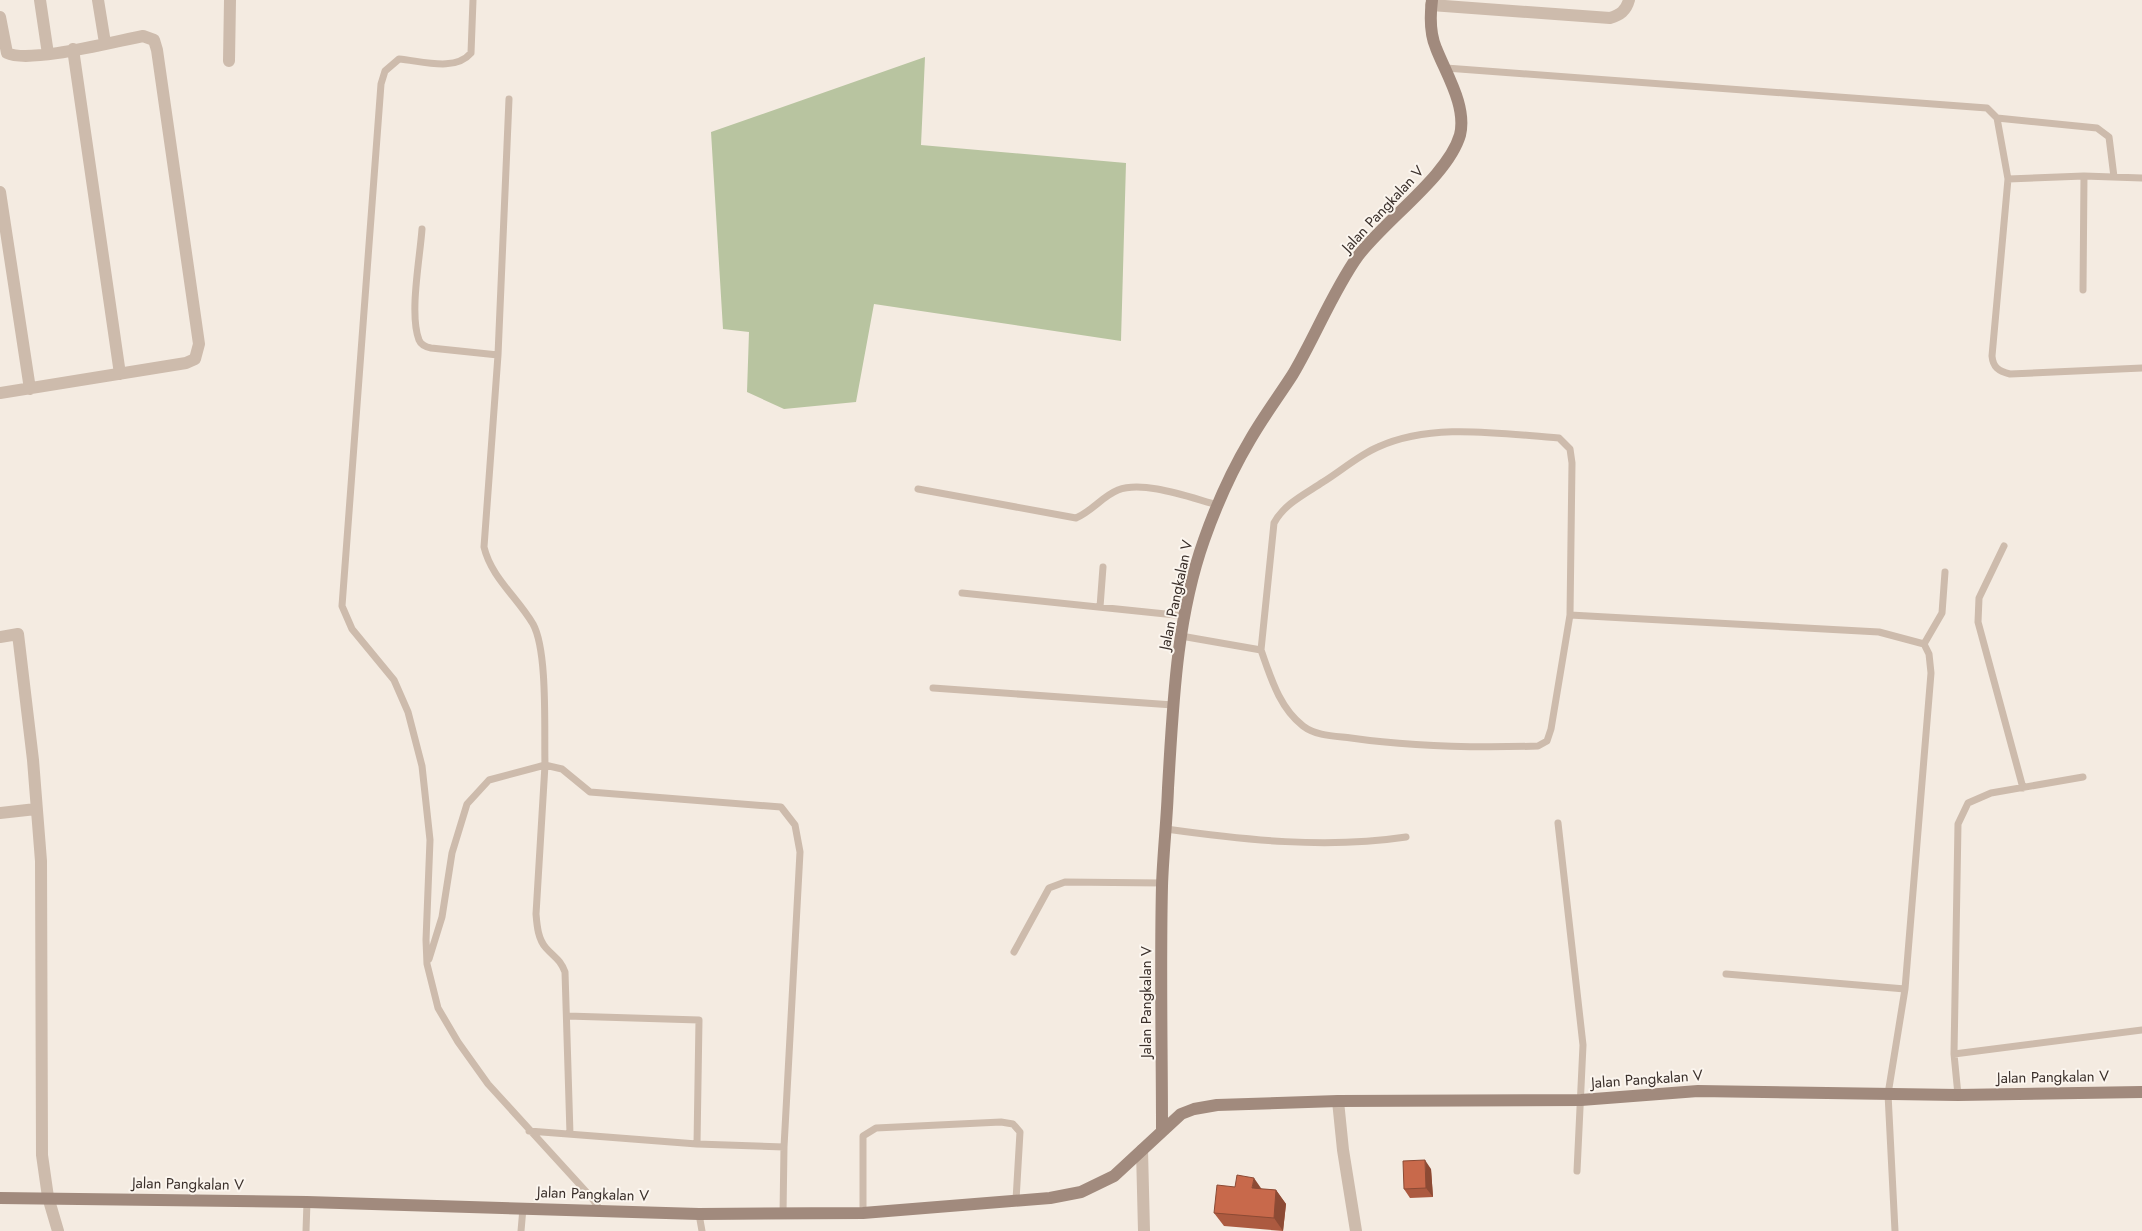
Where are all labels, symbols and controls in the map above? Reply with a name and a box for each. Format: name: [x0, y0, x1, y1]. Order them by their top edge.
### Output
street label: Jalan Pangkalan V: [1335, 160, 1429, 259]
street label: Jalan Pangkalan V: [1153, 538, 1198, 654]
street label: Jalan Pangkalan V: [1135, 946, 1157, 1060]
street label: Jalan Pangkalan V: [1588, 1064, 1704, 1094]
street label: Jalan Pangkalan V: [1995, 1065, 2109, 1089]
street label: Jalan Pangkalan V: [130, 1172, 244, 1196]
street label: Jalan Pangkalan V: [535, 1181, 649, 1207]

